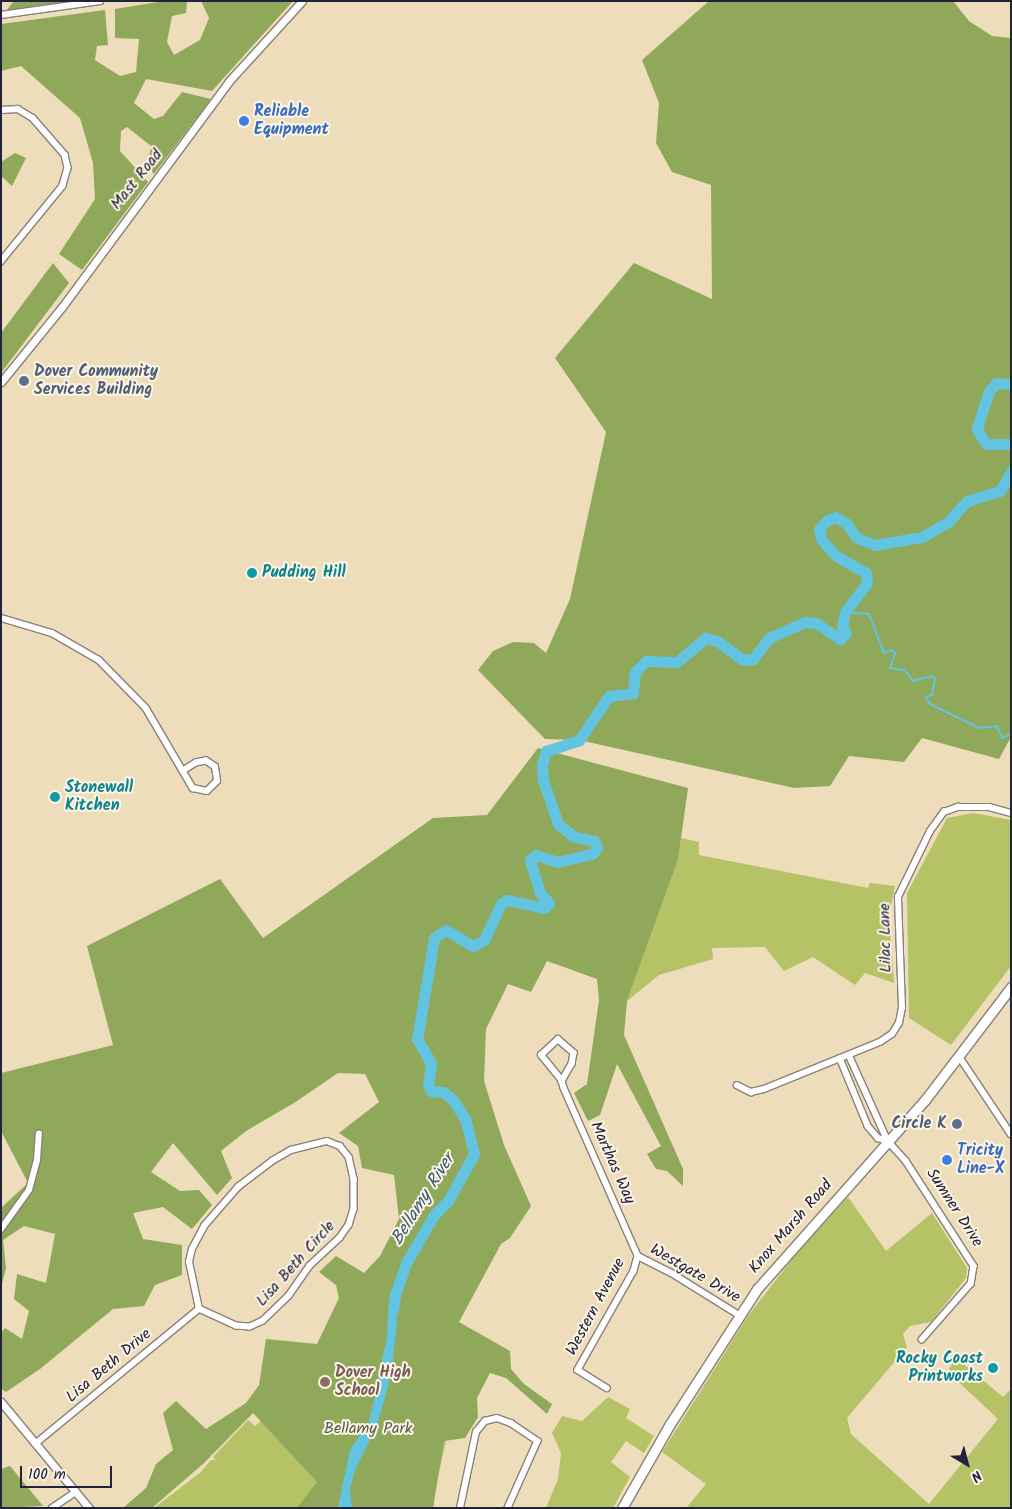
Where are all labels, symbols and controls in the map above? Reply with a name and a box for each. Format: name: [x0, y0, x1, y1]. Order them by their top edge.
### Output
place label: Reliable Equipment: [254, 102, 329, 140]
marker: Reliable Equipment: [238, 115, 250, 127]
street label: Mast Road: [107, 146, 167, 214]
place label: Dover Community Services Building: [34, 362, 158, 400]
marker: Dover Community Services Building: [18, 375, 30, 387]
place label: Pudding Hill: [262, 563, 346, 583]
marker: Pudding Hill: [246, 567, 258, 579]
place label: Stonewall Kitchen: [65, 778, 133, 816]
marker: Stonewall Kitchen: [49, 791, 61, 803]
street label: Lilac Lane: [876, 903, 896, 973]
place label: Circle K: [891, 1114, 947, 1134]
marker: Circle K: [951, 1118, 963, 1130]
street label: Marthas Way: [585, 1119, 639, 1207]
place label: Tricity Line-X: [957, 1141, 1004, 1179]
water label: Bellamy River: [387, 1150, 461, 1250]
marker: Tricity Line-X: [941, 1154, 953, 1166]
street label: Sumner Drive: [922, 1165, 986, 1251]
street label: Knox Marsh Road: [745, 1176, 837, 1278]
street label: Lisa Beth Circle: [252, 1217, 340, 1311]
street label: Westgate Drive: [646, 1240, 744, 1308]
street label: Western Avenue: [562, 1255, 630, 1359]
street label: Lisa Beth Drive: [63, 1325, 155, 1407]
place label: Rocky Coast Printworks: [896, 1349, 983, 1387]
marker: Rocky Coast Printworks: [987, 1362, 999, 1374]
place label: Dover High School: [335, 1363, 411, 1401]
marker: Dover High School: [319, 1376, 331, 1388]
park label: Bellamy Park: [324, 1419, 412, 1439]
north arrow: [942, 1439, 992, 1489]
scale bar: [22, 1456, 115, 1488]
text: 100 m: [28, 1463, 66, 1487]
text: N: [966, 1465, 986, 1487]

